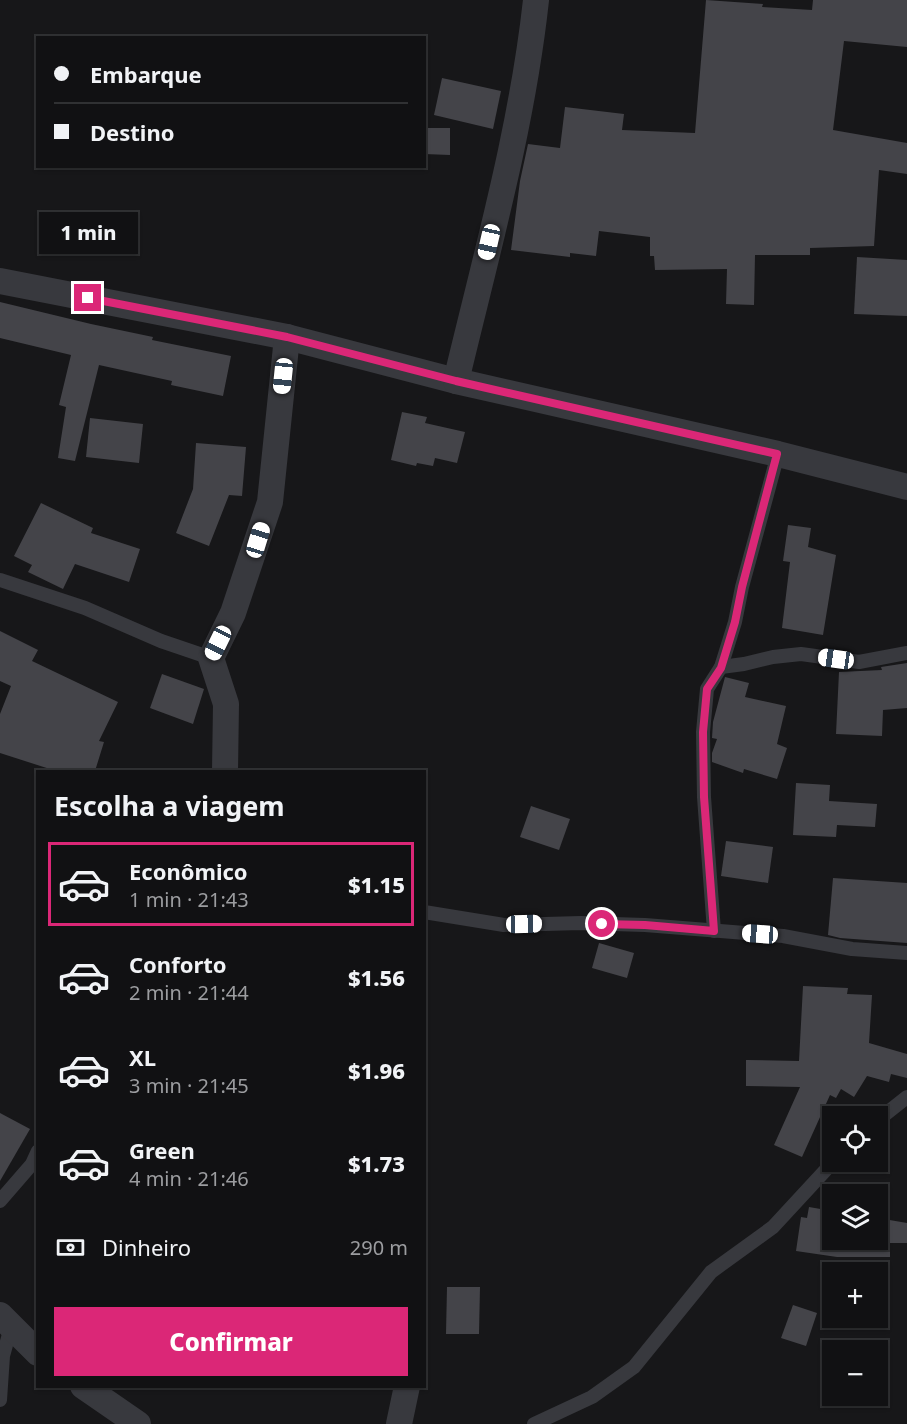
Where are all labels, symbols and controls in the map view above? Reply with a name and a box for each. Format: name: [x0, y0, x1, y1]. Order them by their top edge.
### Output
text: Embarque: [90, 59, 202, 89]
text: Destino: [90, 117, 174, 147]
callout: 1 min: [38, 211, 138, 253]
text: 1 min: [61, 219, 116, 246]
car: [476, 222, 502, 262]
route end: [74, 284, 101, 311]
car: [272, 357, 294, 395]
car: [244, 520, 272, 560]
car: [202, 623, 234, 663]
car: [817, 648, 855, 670]
text: Escolha a viagem: [54, 787, 285, 824]
text: Econômico: [129, 856, 248, 886]
icon: car: [57, 857, 111, 911]
text: $1.15: [348, 869, 405, 899]
text: 1 min · 21:43: [129, 886, 249, 913]
route start: [588, 910, 615, 937]
car: [506, 915, 542, 933]
car: [741, 924, 779, 944]
text: Conforto: [129, 949, 227, 979]
icon: car: [57, 950, 111, 1004]
text: $1.56: [348, 962, 405, 992]
text: 2 min · 21:44: [129, 979, 249, 1006]
text: XL: [129, 1042, 156, 1072]
icon: car: [57, 1043, 111, 1097]
text: $1.96: [348, 1055, 405, 1085]
text: 3 min · 21:45: [129, 1072, 249, 1099]
map controls: [822, 1106, 888, 1406]
button: locate: [822, 1106, 888, 1172]
text: Green: [129, 1135, 195, 1165]
icon: car: [57, 1136, 111, 1190]
text: $1.73: [348, 1148, 405, 1178]
text: 4 min · 21:46: [129, 1165, 249, 1192]
button: layers: [822, 1184, 888, 1250]
icon: cash: [54, 1231, 87, 1264]
text: Dinheiro: [102, 1232, 191, 1262]
text: 290 m: [350, 1234, 408, 1261]
button: +: [822, 1262, 888, 1328]
button: Confirmar: [54, 1307, 408, 1376]
button: −: [822, 1340, 888, 1406]

